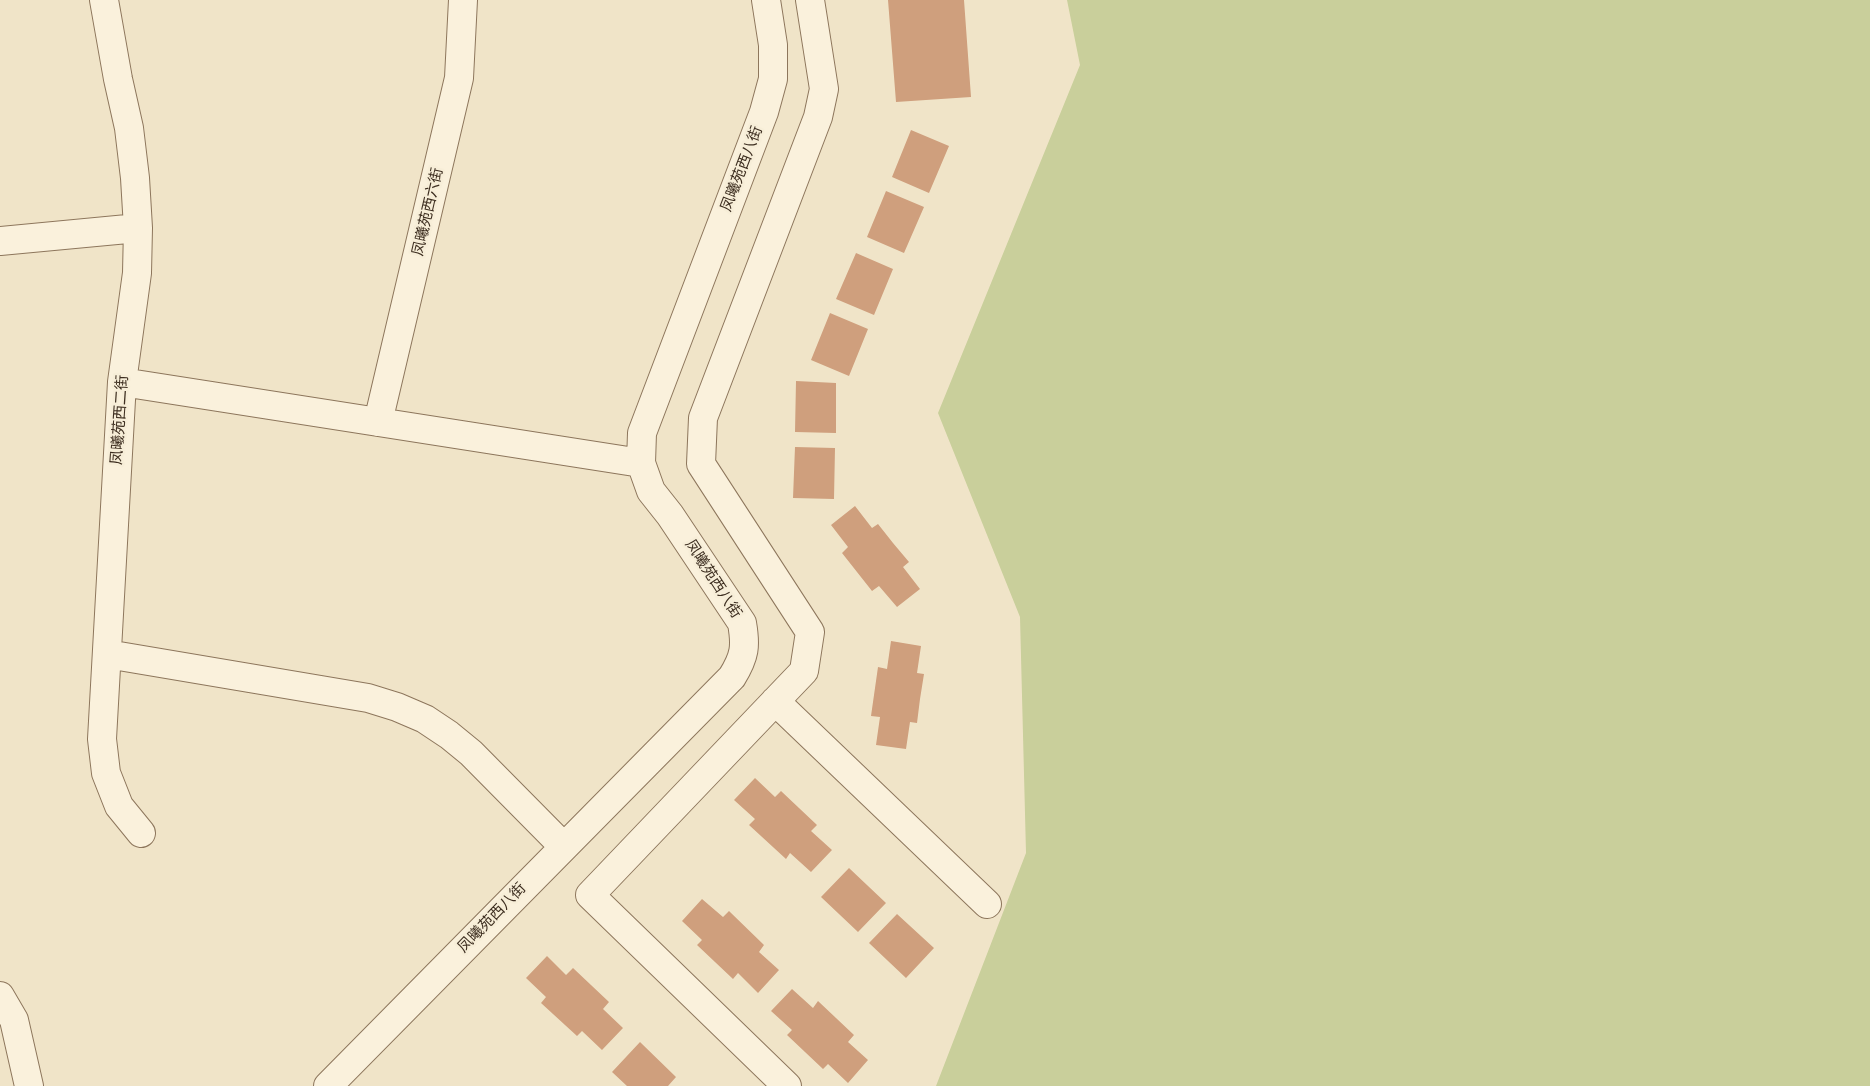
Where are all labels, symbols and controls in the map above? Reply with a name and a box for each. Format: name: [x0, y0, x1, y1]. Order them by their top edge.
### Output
street label: 凤曦苑西八街: [717, 124, 767, 214]
street label: 凤曦苑西六街: [409, 166, 447, 258]
street label: 凤曦苑西二街: [108, 374, 132, 466]
street label: 凤曦苑西八街: [681, 536, 745, 622]
street label: 凤曦苑西八街: [454, 879, 530, 957]

